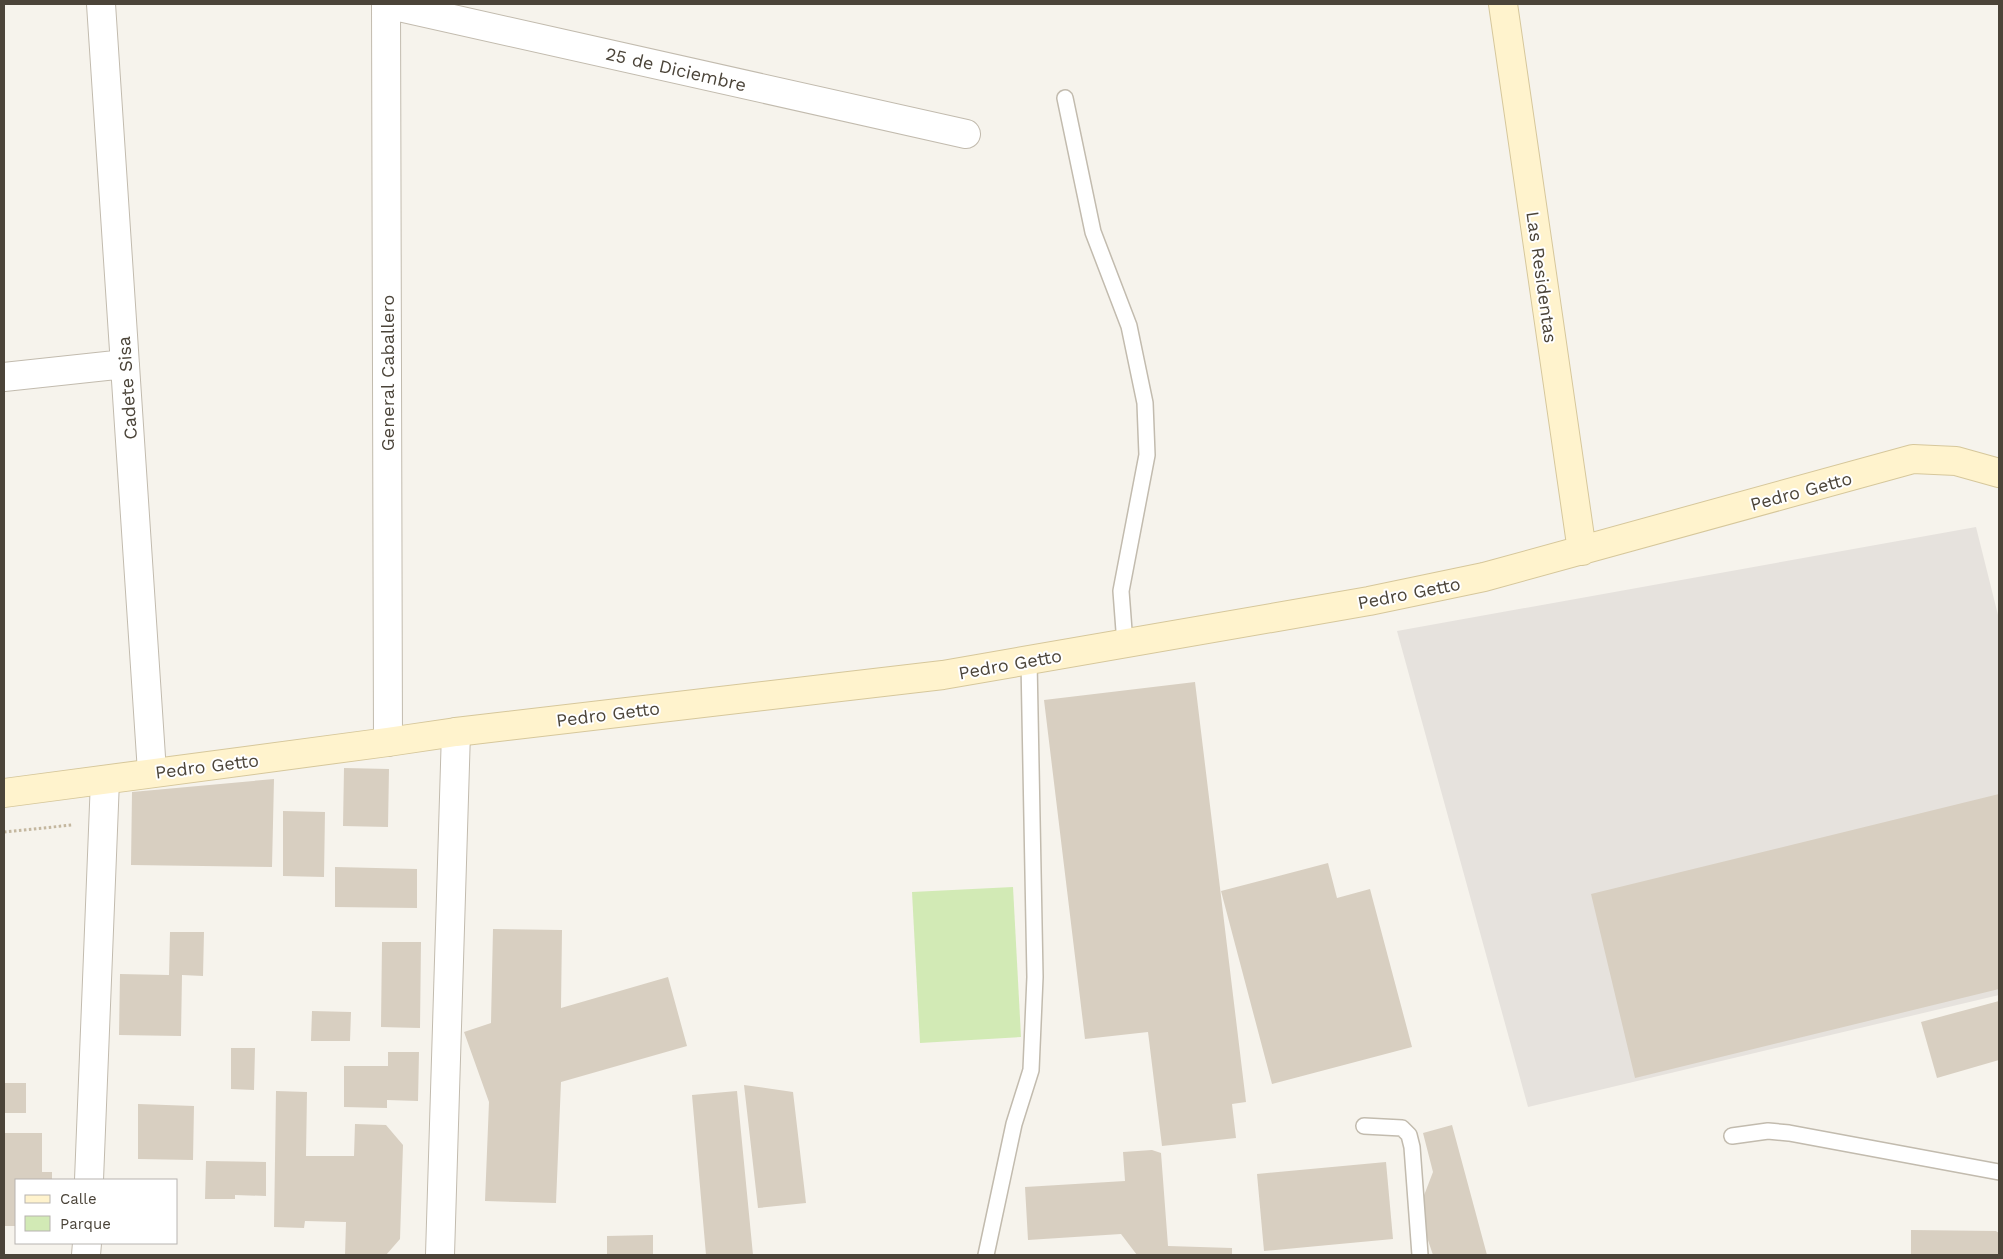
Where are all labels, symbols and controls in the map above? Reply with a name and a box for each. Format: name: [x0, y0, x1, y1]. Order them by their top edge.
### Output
street label: 25 de Diciembre: [604, 43, 748, 95]
street label: Las Residentas: [1522, 210, 1562, 344]
street label: General Caballero: [377, 295, 398, 451]
street label: Cadete Sisa: [113, 335, 141, 441]
street label: Pedro Getto: [1748, 467, 1854, 515]
street label: Pedro Getto: [1356, 573, 1462, 613]
street label: Pedro Getto: [957, 645, 1063, 683]
street label: Pedro Getto: [555, 697, 661, 731]
street label: Pedro Getto: [154, 749, 260, 783]
legend: [15, 1179, 178, 1244]
text: Calle: [60, 1190, 97, 1208]
text: Parque: [60, 1215, 111, 1233]

